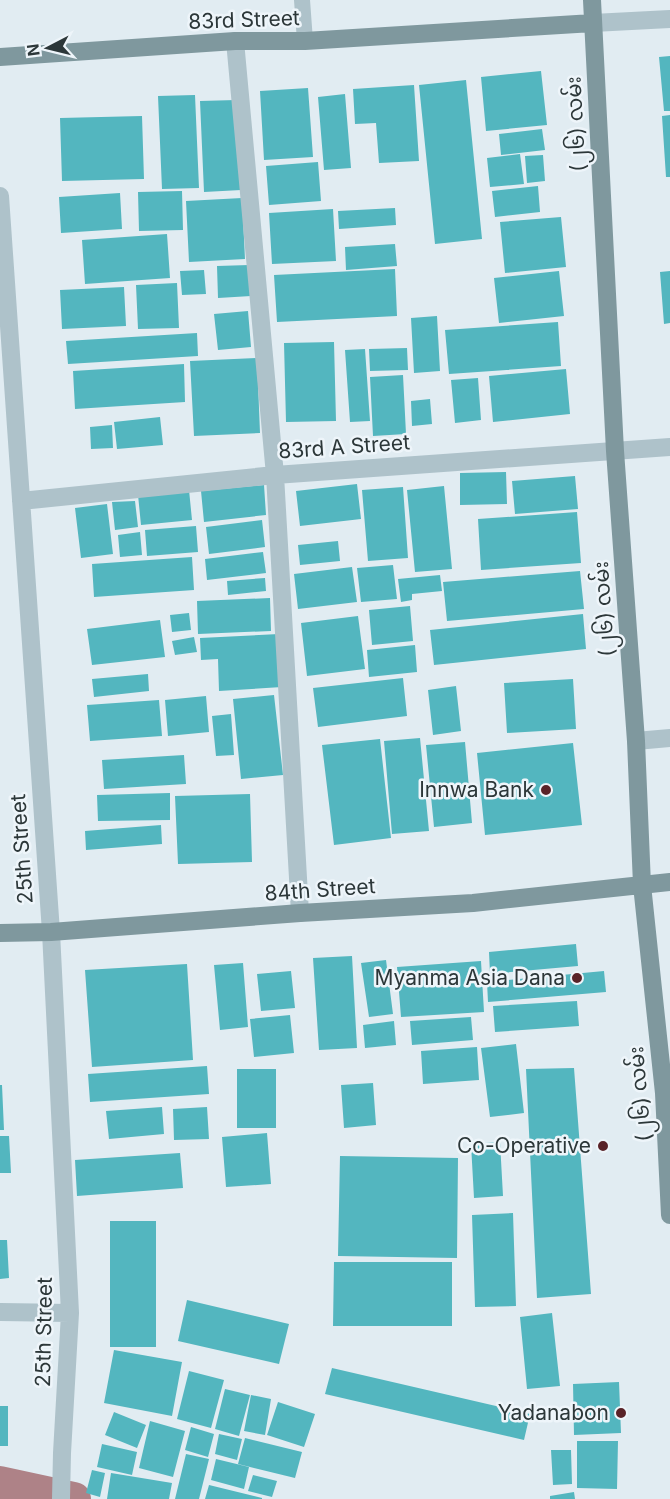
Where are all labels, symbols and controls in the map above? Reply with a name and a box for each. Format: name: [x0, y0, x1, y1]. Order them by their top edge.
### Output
street label: 83rd Street: [188, 5, 300, 34]
north arrow: [18, 18, 78, 78]
text: N: [22, 43, 44, 57]
street label: (၂၆) လမ်း: [558, 75, 595, 173]
street label: 83rd A Street: [277, 429, 411, 464]
street label: (၂၆) လမ်း: [585, 560, 624, 658]
place label: Innwa Bank: [419, 777, 534, 802]
marker: Innwa Bank: [539, 783, 553, 797]
street label: 25th Street: [5, 793, 38, 905]
street label: 84th Street: [264, 873, 376, 906]
place label: Myanma Asia Dana: [374, 965, 565, 990]
marker: Myanma Asia Dana: [570, 971, 584, 985]
street label: (၂၆) လမ်း: [620, 1045, 661, 1143]
place label: Co-Operative: [457, 1133, 591, 1158]
marker: Co-Operative: [596, 1139, 610, 1153]
street label: 25th Street: [30, 1277, 57, 1387]
place label: Yadanabon: [498, 1400, 609, 1425]
marker: Yadanabon: [614, 1406, 628, 1420]

